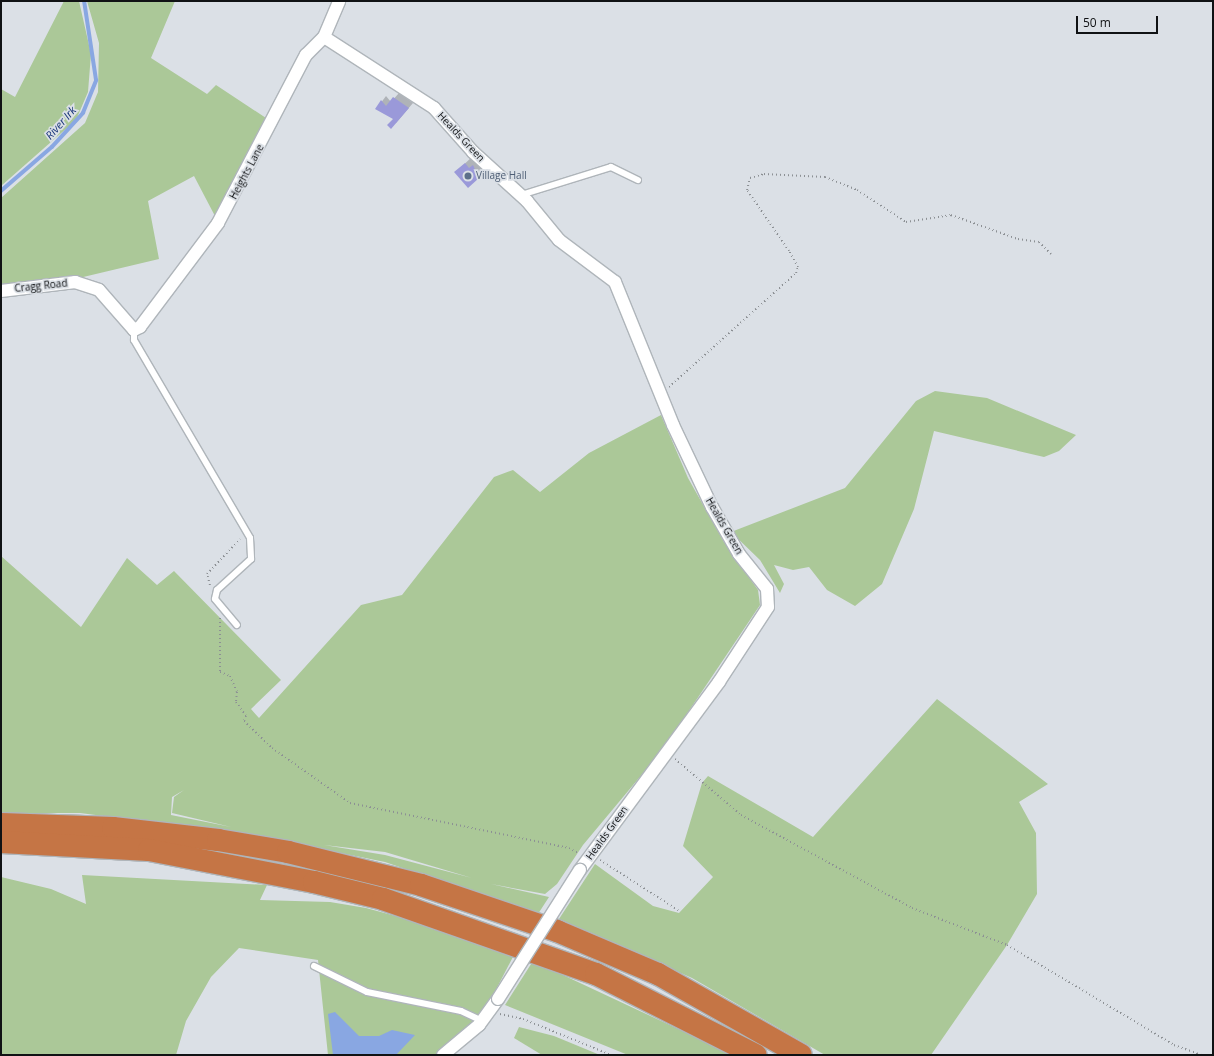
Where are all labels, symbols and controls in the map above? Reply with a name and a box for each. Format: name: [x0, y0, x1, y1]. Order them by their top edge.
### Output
scale bar: [1078, 8, 1160, 34]
text: 50 m: [1083, 14, 1111, 31]
water label: River Irk: [43, 104, 79, 142]
street label: Healds Green: [435, 110, 487, 164]
street label: Heights Lane: [227, 142, 267, 202]
place label: Village Hall: [476, 170, 527, 182]
marker: Village Hall: [463, 171, 473, 181]
street label: Cragg Road: [14, 277, 68, 295]
street label: Healds Green: [703, 496, 745, 556]
street label: Healds Green: [584, 804, 630, 862]

